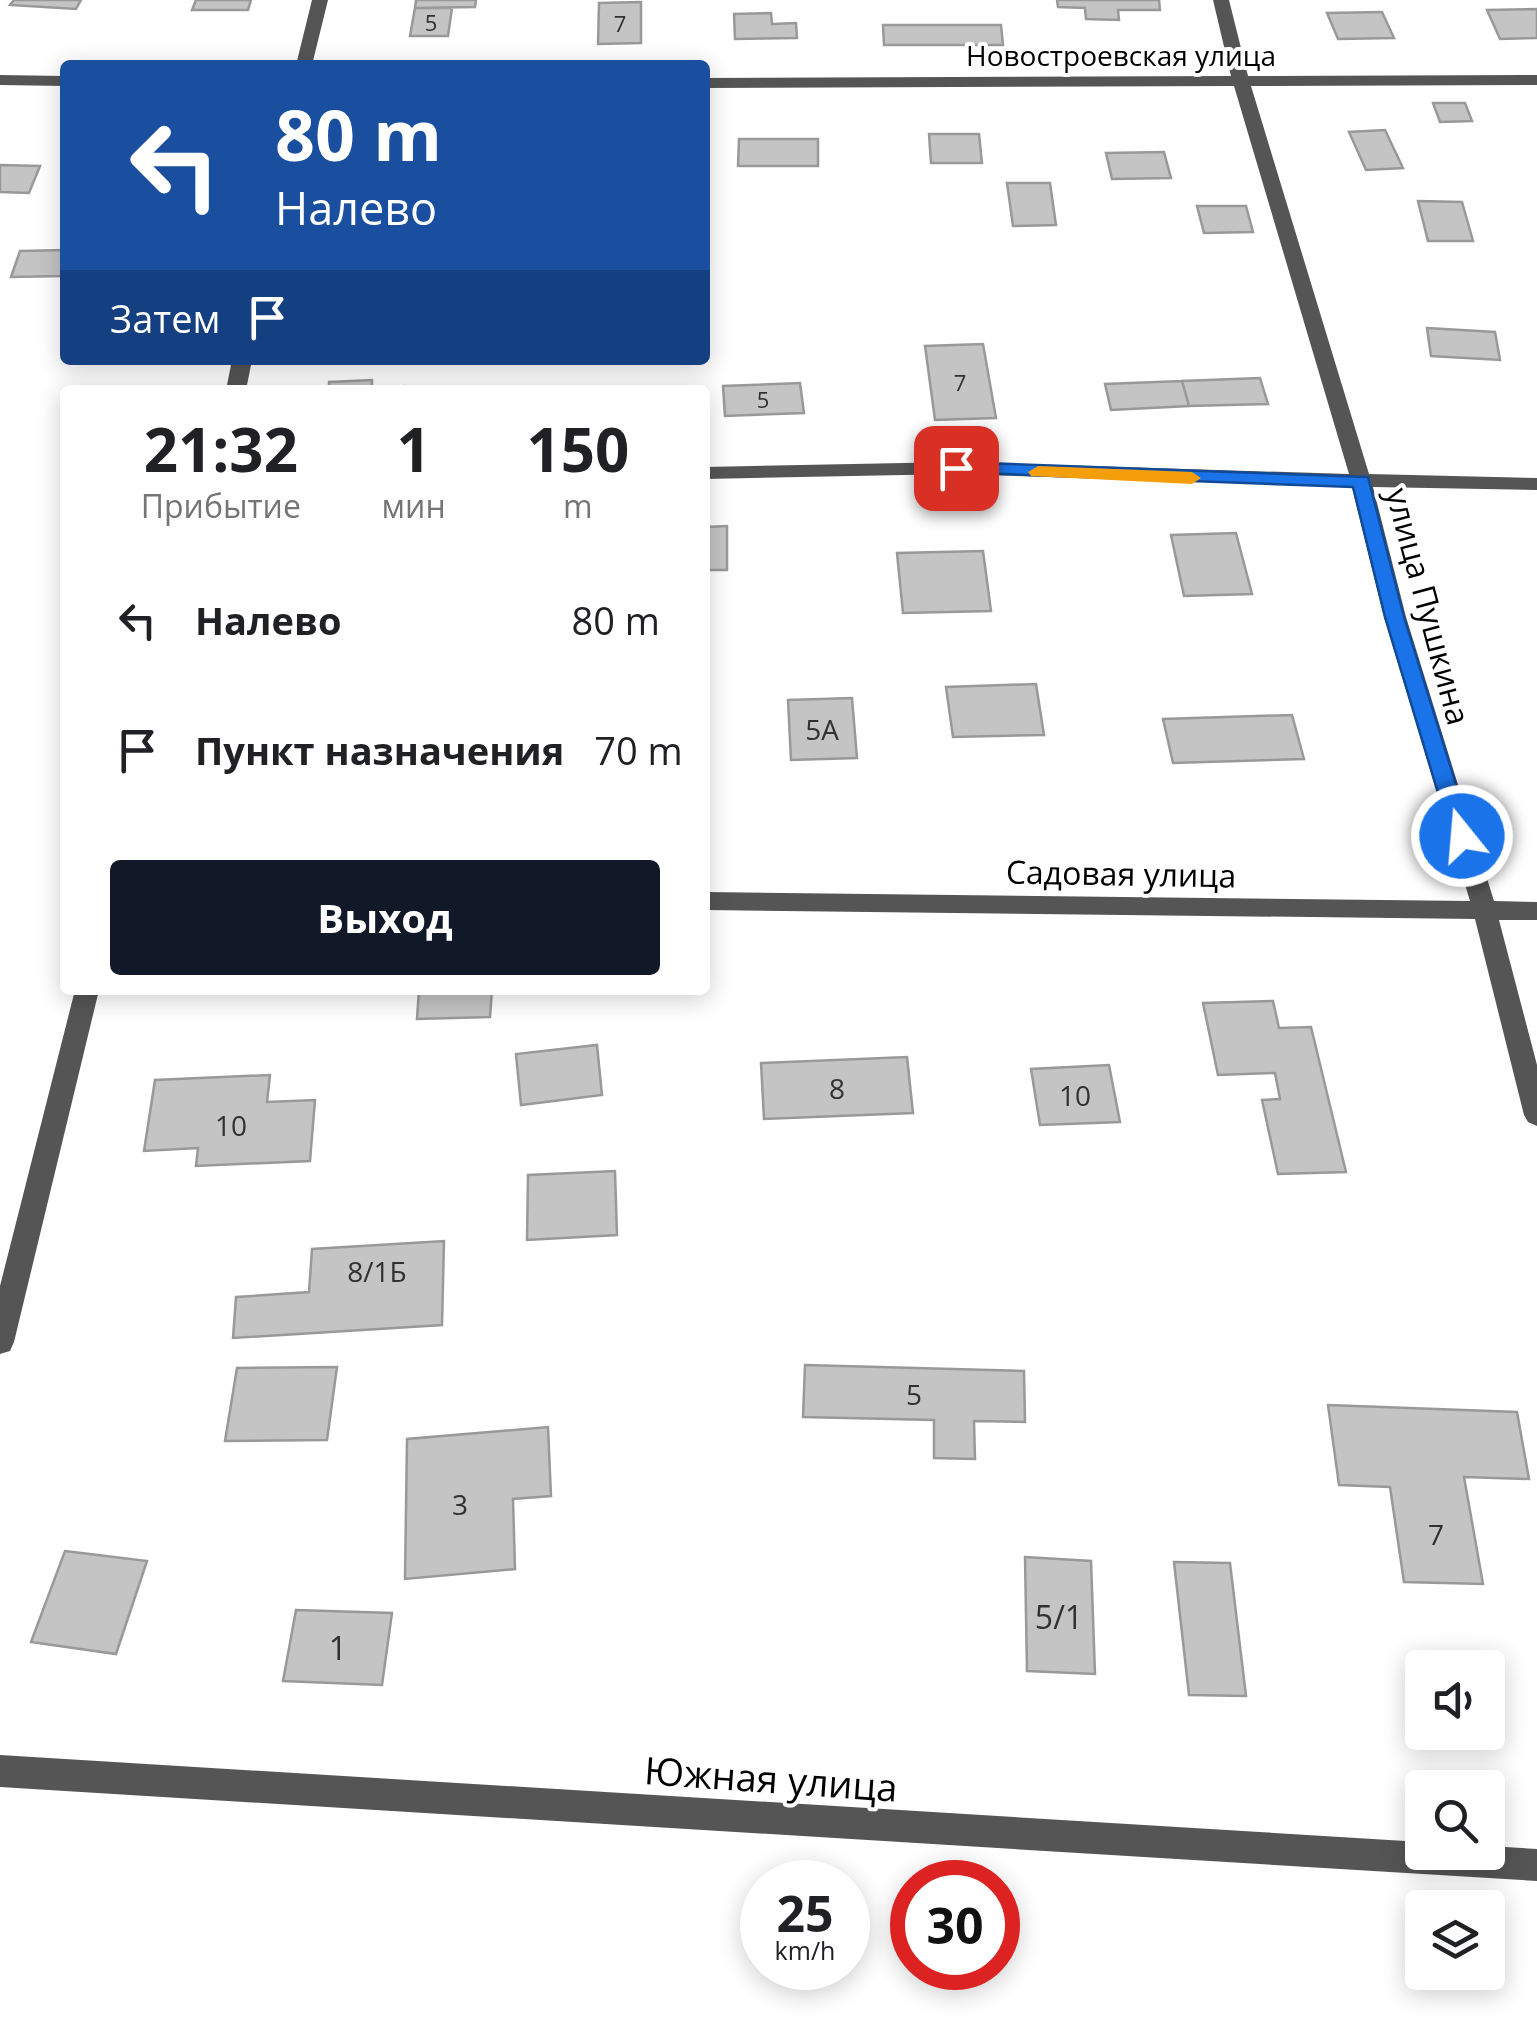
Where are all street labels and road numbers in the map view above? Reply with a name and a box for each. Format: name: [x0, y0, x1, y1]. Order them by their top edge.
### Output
street label: Новостроевская улица: [966, 36, 1276, 74]
street label: улица Пушкина: [1377, 483, 1481, 729]
street label: Садовая улица: [1006, 849, 1236, 897]
street label: Южная улица: [643, 1743, 899, 1813]

